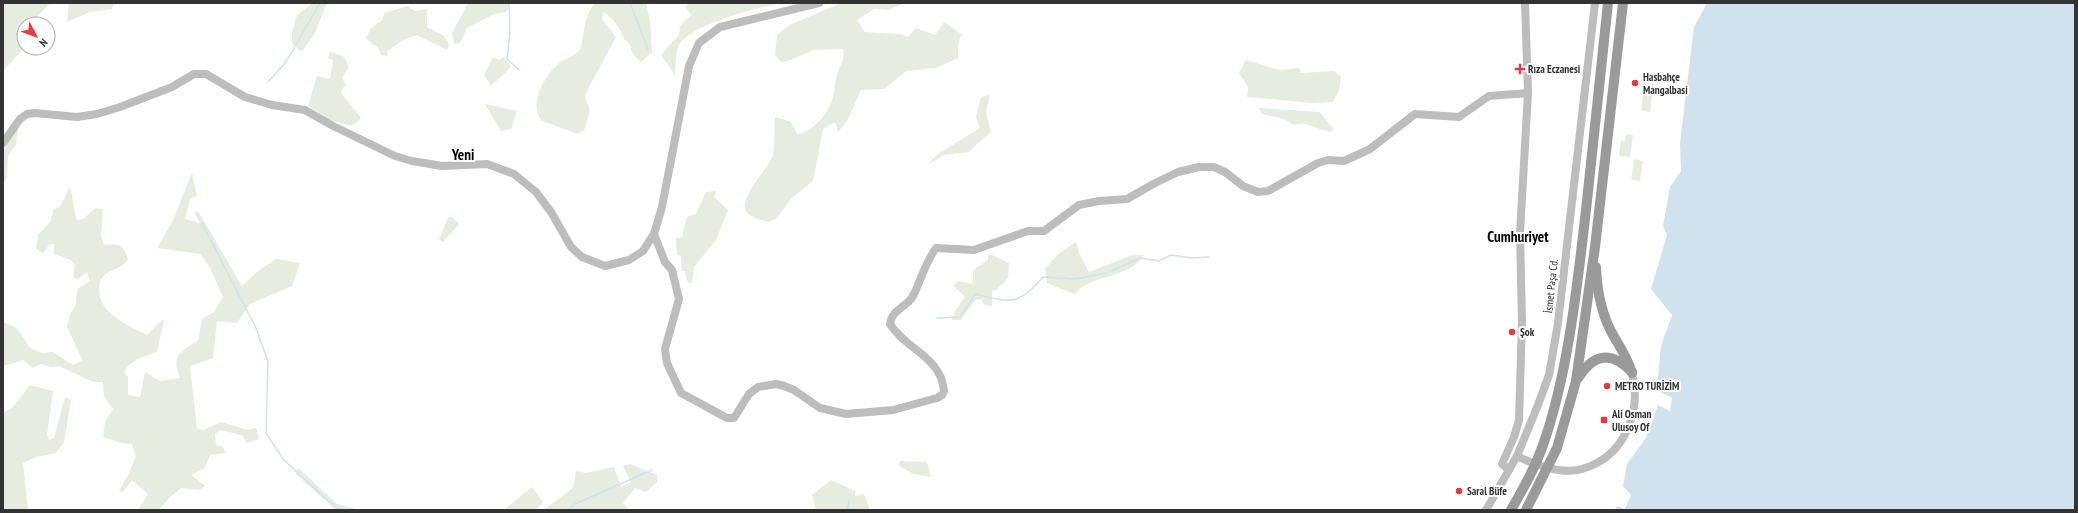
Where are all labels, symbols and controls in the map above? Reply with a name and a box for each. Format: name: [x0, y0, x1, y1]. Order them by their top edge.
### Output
north arrow: [16, 16, 56, 56]
text: N: [36, 36, 51, 49]
place label: Rıza Eczanesi: [1528, 62, 1581, 76]
marker: Rıza Eczanesi: [1515, 64, 1525, 74]
place label: Hasbahçe Mangalbasi: [1643, 70, 1688, 97]
marker: Hasbahçe Mangalbasi: [1630, 78, 1640, 88]
district label: Yeni: [451, 145, 474, 164]
district label: Cumhuriyet: [1487, 227, 1549, 246]
street label: İsmet Paşa Cd.: [1541, 258, 1561, 314]
place label: Şok: [1520, 325, 1535, 339]
marker: Şok: [1507, 327, 1517, 337]
place label: METRO TURİZİM: [1615, 379, 1679, 393]
marker: METRO TURİZİM: [1602, 381, 1612, 391]
place label: Ali Osman Ulusoy Of: [1611, 407, 1652, 434]
marker: Ali Osman Ulusoy Of: [1599, 415, 1609, 425]
place label: Saral Büfe: [1467, 484, 1507, 498]
marker: Saral Büfe: [1454, 486, 1464, 496]

